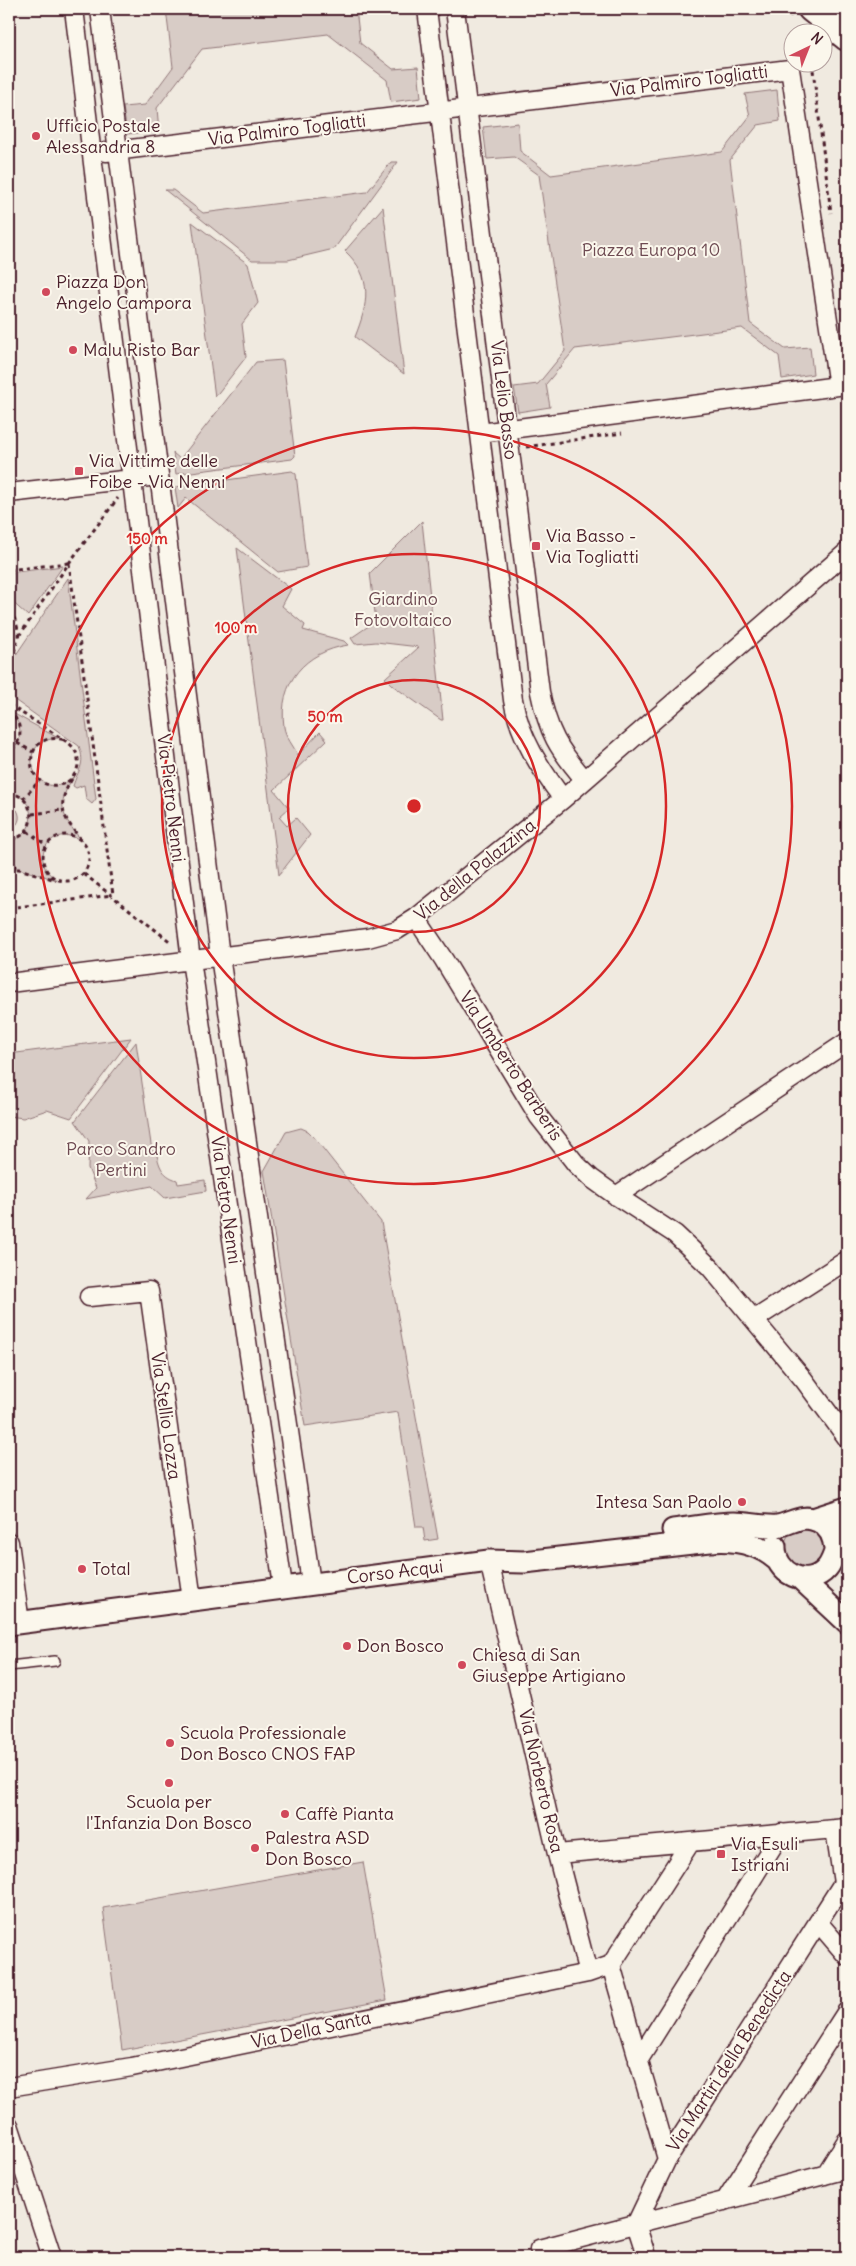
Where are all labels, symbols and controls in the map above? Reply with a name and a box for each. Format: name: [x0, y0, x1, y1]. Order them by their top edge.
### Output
north arrow: [784, 22, 834, 72]
text: N: [807, 29, 827, 48]
street label: Via Palmiro Togliatti: [609, 59, 769, 102]
street label: Via Palmiro Togliatti: [207, 108, 367, 151]
place label: Ufficio Postale Alessandria 8: [46, 114, 161, 158]
marker: Ufficio Postale Alessandria 8: [30, 130, 42, 142]
park label: Piazza Europa 10: [582, 238, 720, 261]
place label: Piazza Don Angelo Campora: [56, 270, 192, 314]
marker: Piazza Don Angelo Campora: [40, 286, 52, 298]
place label: Malu Risto Bar: [83, 338, 201, 361]
street label: Via Lelio Basso: [486, 339, 523, 461]
marker: Malu Risto Bar: [67, 344, 79, 356]
place label: Via Vittime delle Foibe - Via Nenni: [89, 449, 225, 493]
marker: Via Vittime delle Foibe - Via Nenni: [73, 465, 85, 477]
place label: Via Basso - Via Togliatti: [546, 524, 639, 568]
text: 150 m: [126, 529, 168, 548]
marker: Via Basso - Via Togliatti: [530, 540, 542, 552]
park label: Giardino Fotovoltaico: [354, 587, 452, 631]
text: 100 m: [215, 618, 257, 637]
text: 50 m: [307, 707, 343, 726]
street label: Via Pietro Nenni: [152, 733, 191, 863]
centre of rings: [405, 797, 423, 815]
street label: Via della Palazzina: [409, 814, 540, 926]
street label: Via Umberto Barberis: [454, 987, 568, 1145]
street label: Via Pietro Nenni: [206, 1134, 247, 1265]
park label: Parco Sandro Pertini: [66, 1137, 176, 1181]
street label: Via Stellio Lozza: [146, 1351, 187, 1481]
place label: Intesa San Paolo: [596, 1490, 732, 1513]
marker: Intesa San Paolo: [736, 1496, 748, 1508]
street label: Corso Acqui: [345, 1554, 444, 1589]
place label: Total: [92, 1557, 131, 1580]
marker: Total: [76, 1563, 88, 1575]
place label: Don Bosco: [357, 1634, 444, 1657]
marker: Don Bosco: [341, 1640, 353, 1652]
place label: Chiesa di San Giuseppe Artigiano: [472, 1643, 626, 1687]
marker: Chiesa di San Giuseppe Artigiano: [456, 1659, 468, 1671]
street label: Via Norberto Rosa: [514, 1707, 569, 1855]
place label: Scuola Professionale Don Bosco CNOS FAP: [180, 1721, 356, 1765]
marker: Scuola Professionale Don Bosco CNOS FAP: [164, 1737, 176, 1749]
marker: Scuola per l'Infanzia Don Bosco: [163, 1777, 175, 1789]
place label: Scuola per l'Infanzia Don Bosco: [86, 1790, 252, 1834]
place label: Caffè Pianta: [295, 1802, 394, 1825]
marker: Caffè Pianta: [279, 1808, 291, 1820]
place label: Palestra ASD Don Bosco: [265, 1826, 370, 1870]
place label: Via Esuli Istriani: [731, 1832, 798, 1876]
marker: Palestra ASD Don Bosco: [249, 1842, 261, 1854]
marker: Via Esuli Istriani: [715, 1848, 727, 1860]
street label: Via Martiri della Benedicta: [661, 1965, 796, 2156]
street label: Via Della Santa: [249, 2006, 373, 2053]

